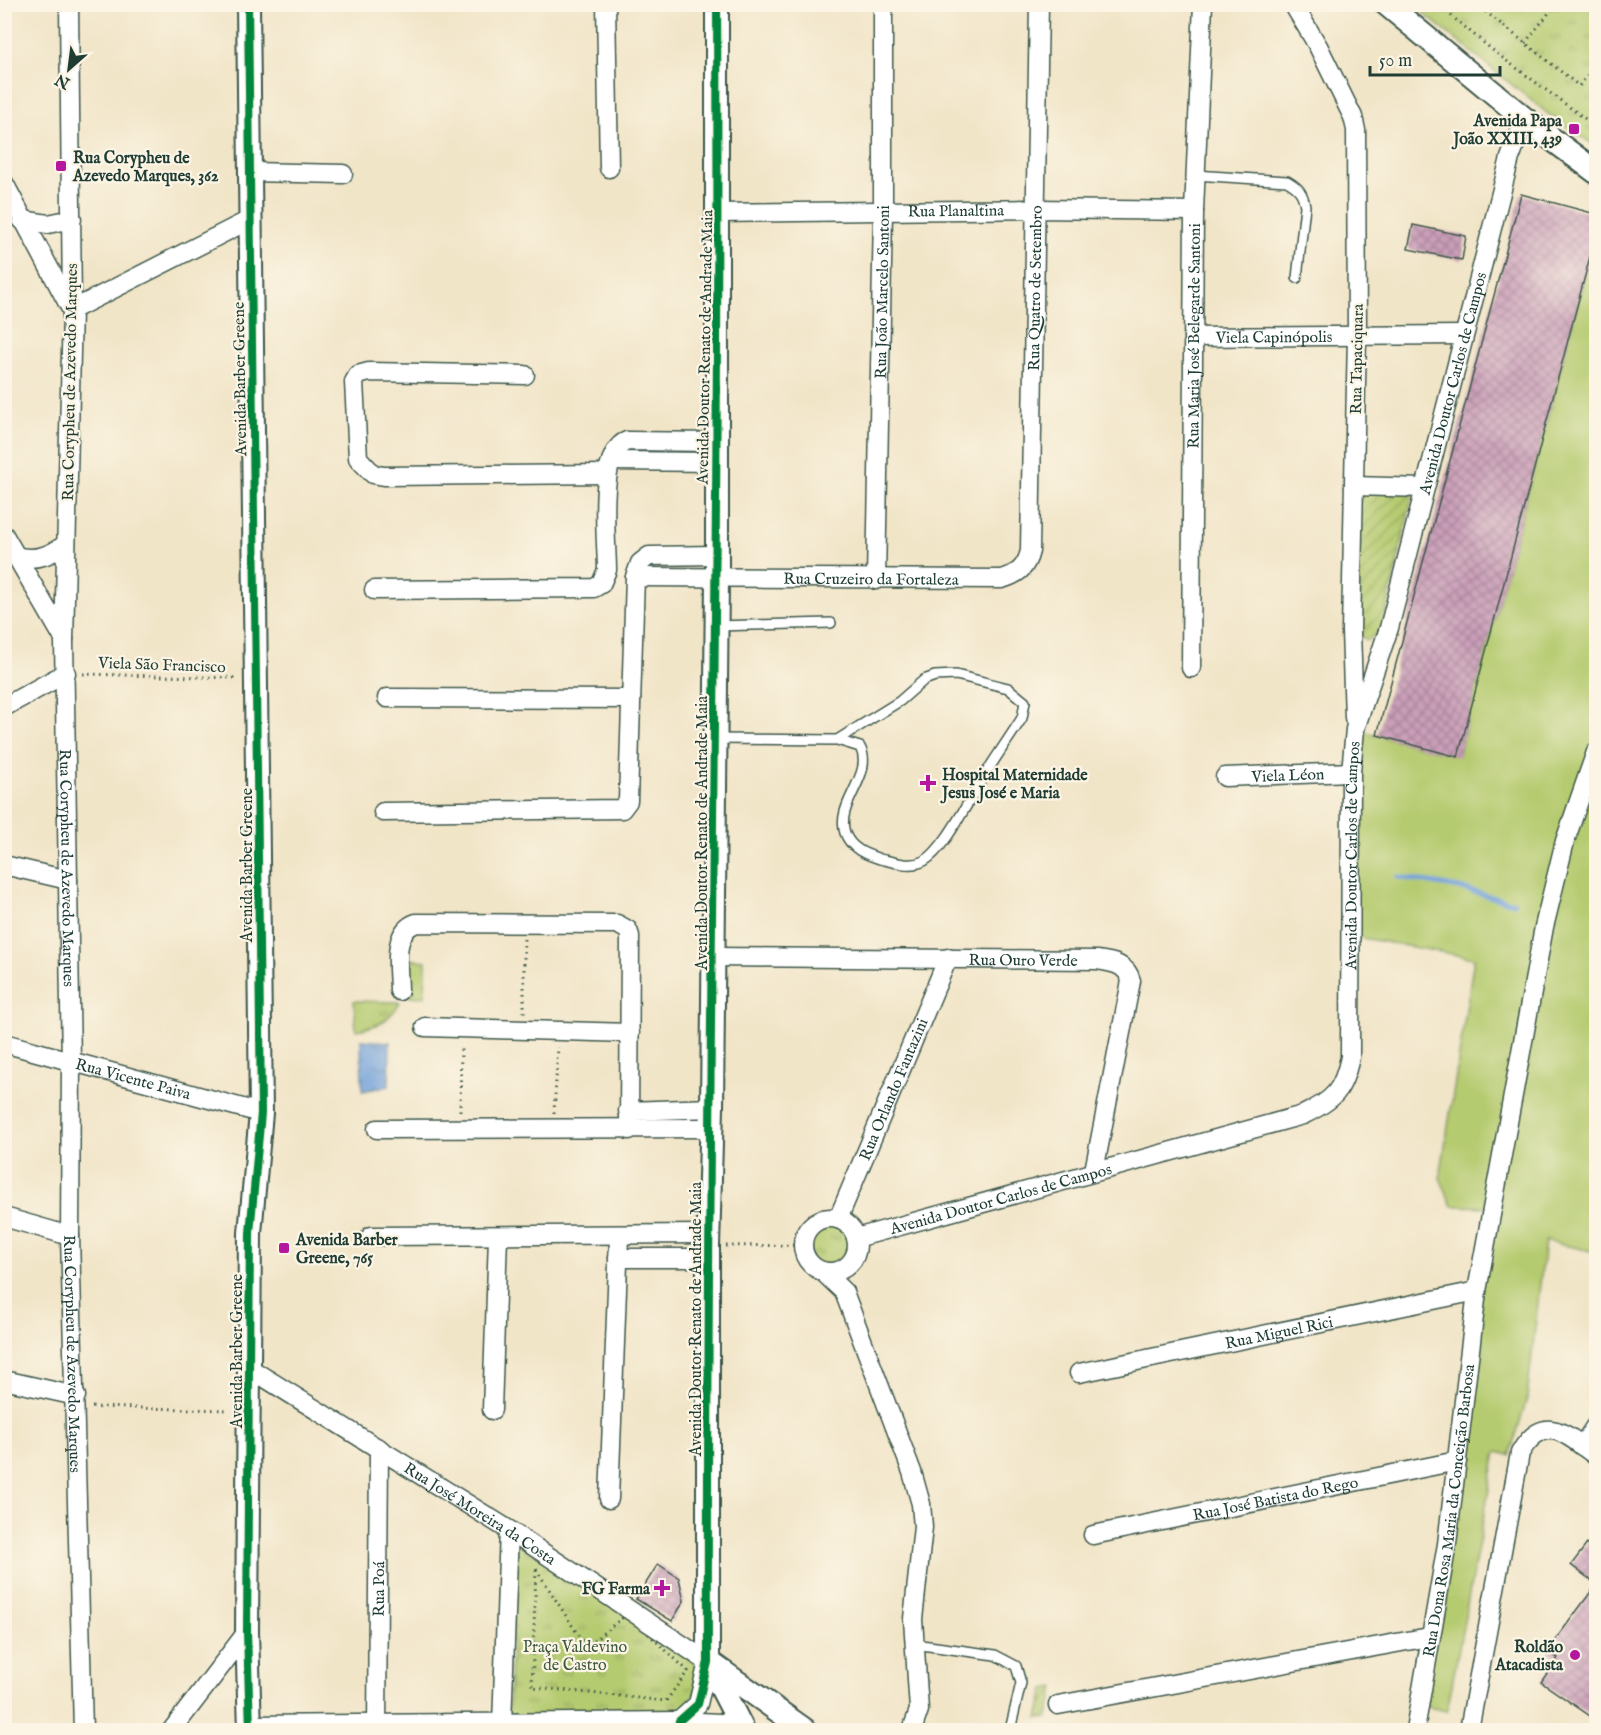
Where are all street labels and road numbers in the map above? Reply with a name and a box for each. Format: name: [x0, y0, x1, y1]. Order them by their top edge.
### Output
street label: Rua Planaltina: [908, 201, 1004, 223]
street label: Rua João Marcelo Santoni: [872, 205, 895, 379]
street label: Rua Quatro de Setembro: [1025, 205, 1048, 371]
street label: Avenida Doutor Renato de Andrade Maia: [694, 210, 718, 485]
street label: Rua Maria José Belegarde Santoni: [1184, 223, 1206, 449]
street label: Rua Corypheu de Azevedo Marques: [59, 263, 83, 501]
street label: Avenida Doutor Carlos de Campos: [1416, 270, 1492, 498]
street label: Avenida Barber Greene: [230, 302, 252, 457]
street label: Rua Tapaciquara: [1347, 303, 1369, 415]
street label: Viela Capinópolis: [1215, 328, 1333, 349]
street label: Rua Cruzeiro da Fortaleza: [783, 570, 959, 591]
street label: Viela São Francisco: [97, 654, 226, 678]
street label: Avenida Doutor Renato de Andrade Maia: [693, 696, 713, 971]
street label: Avenida Doutor Carlos de Campos: [1342, 740, 1366, 971]
street label: Rua Corypheu de Azevedo Marques: [54, 749, 78, 987]
street label: Viela Léon: [1250, 765, 1325, 788]
street label: Avenida Barber Greene: [238, 788, 258, 943]
street label: Rua Ouro Verde: [968, 951, 1078, 972]
street label: Rua Orlando Fantazini: [856, 1016, 933, 1164]
street label: Rua Vicente Paiva: [73, 1055, 193, 1105]
street label: Avenida Doutor Carlos de Campos: [887, 1160, 1115, 1240]
street label: Avenida Doutor Renato de Andrade Maia: [687, 1182, 707, 1457]
street label: Rua Corypheu de Azevedo Marques: [58, 1235, 84, 1473]
street label: Avenida Barber Greene: [228, 1274, 248, 1429]
street label: Rua Miguel Rici: [1223, 1313, 1335, 1355]
street label: Rua Dona Rosa Maria da Conceição Barbosa: [1420, 1363, 1480, 1659]
street label: Rua José Moreira da Costa: [400, 1459, 559, 1570]
street label: Rua José Batista do Rego: [1191, 1473, 1360, 1526]
street label: Rua Poá: [370, 1561, 390, 1617]

